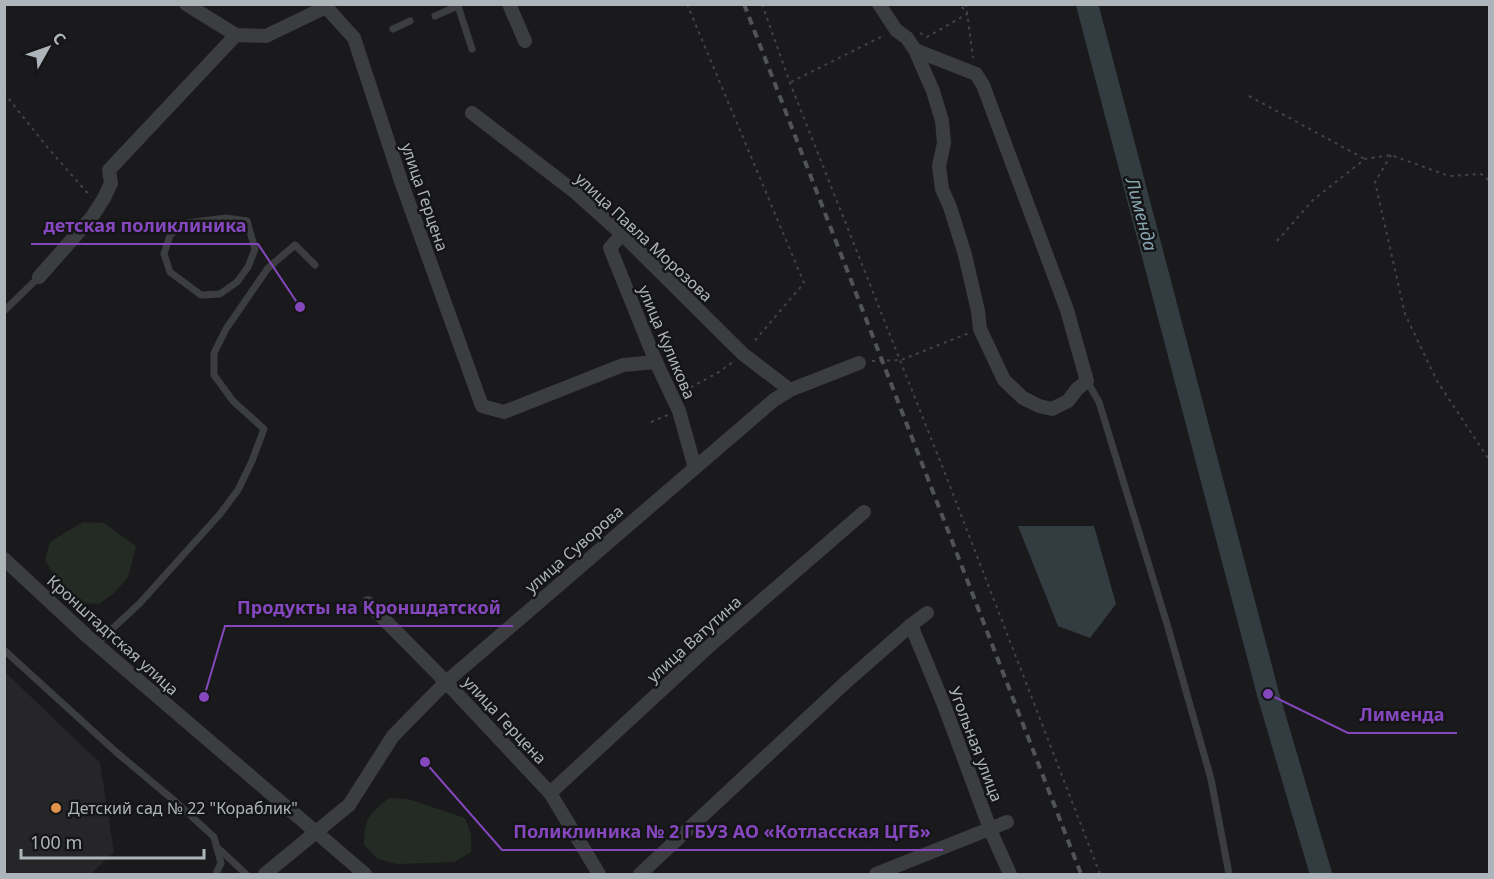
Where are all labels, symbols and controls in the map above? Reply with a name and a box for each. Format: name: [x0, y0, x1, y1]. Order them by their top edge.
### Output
north arrow: [18, 18, 78, 78]
text: С: [48, 27, 71, 49]
street label: улица Герцена: [396, 140, 454, 254]
street label: улица Павла Морозова: [571, 168, 717, 306]
water label: Лименда: [1120, 174, 1163, 253]
callout: детская поликлиника: [31, 208, 258, 244]
text: детская поликлиника: [43, 213, 247, 237]
street label: улица Куликова: [633, 282, 701, 402]
street label: улица Суворова: [520, 500, 628, 598]
street label: Кронштадтская улица: [42, 570, 184, 700]
callout: Продукты на Кроншдатской: [225, 590, 513, 626]
street label: улица Ватутина: [642, 591, 746, 687]
text: Продукты на Кроншдатской: [237, 595, 501, 619]
street label: улица Герцена: [458, 671, 552, 769]
street label: Угольная улица: [944, 683, 1008, 805]
callout: Лименда: [1348, 697, 1457, 733]
text: Лименда: [1360, 702, 1444, 726]
place label: Детский сад № 22 "Кораблик": [68, 797, 298, 819]
marker: Детский сад № 22 "Кораблик": [49, 801, 63, 815]
callout: Поликлиника № 2 ГБУЗ АО «Котласская ЦГБ»: [502, 814, 943, 850]
text: Поликлиника № 2 ГБУЗ АО «Котласская ЦГБ»: [513, 819, 931, 843]
scale bar: [21, 822, 204, 860]
text: 100 m: [30, 830, 82, 854]

